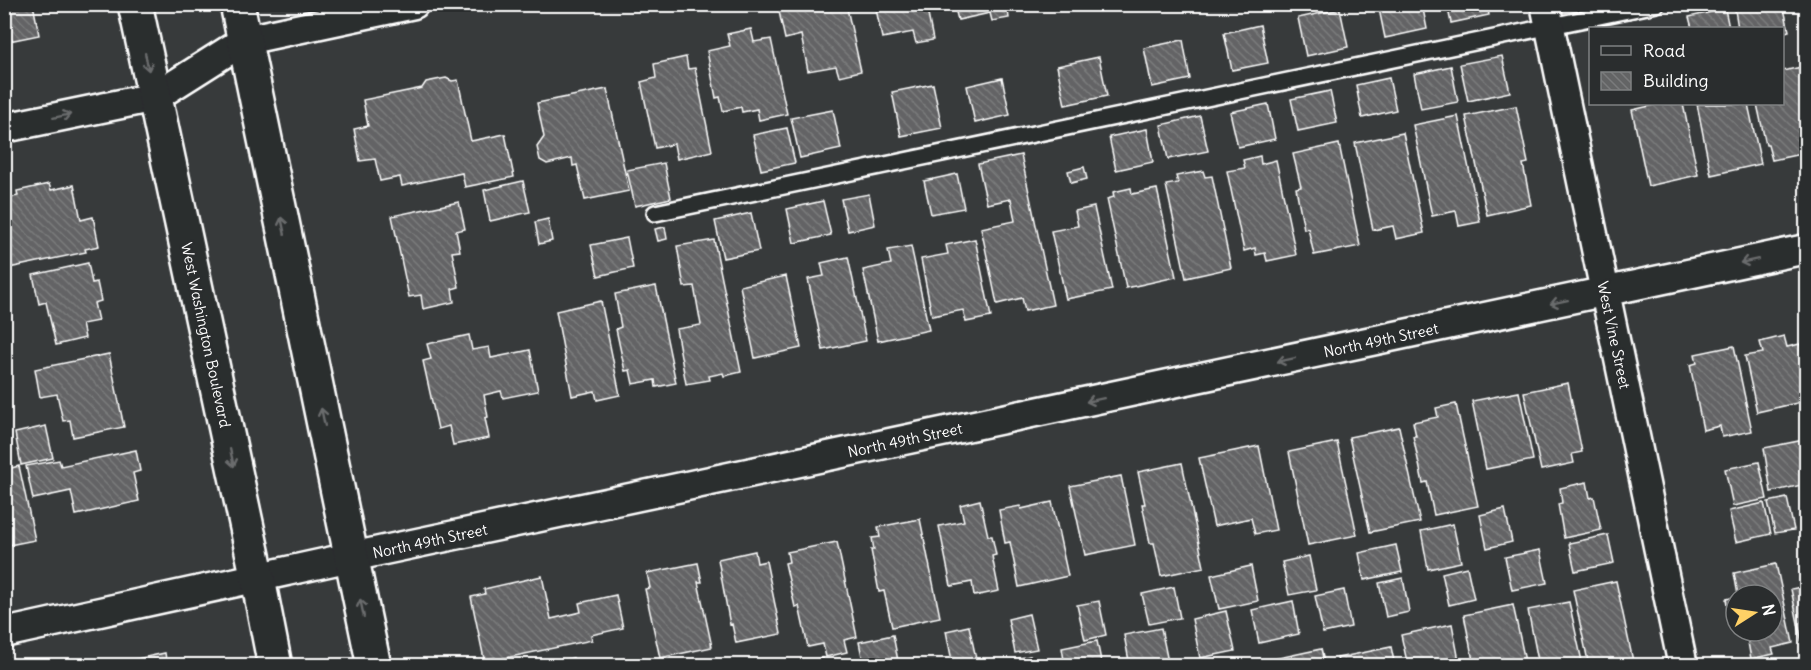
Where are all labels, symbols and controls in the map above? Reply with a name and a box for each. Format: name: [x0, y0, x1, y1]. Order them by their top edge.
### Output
legend: [1589, 27, 1784, 105]
text: Road: [1643, 39, 1686, 62]
one-way arrow: [142, 52, 154, 71]
text: Building: [1643, 69, 1708, 92]
one-way arrow: [52, 110, 71, 122]
one-way arrow: [277, 217, 289, 236]
street label: West Washington Boulevard: [177, 241, 235, 430]
one-way arrow: [1740, 256, 1759, 268]
street label: West Vine Street: [1593, 279, 1635, 391]
one-way arrow: [1549, 297, 1569, 308]
street label: North 49th Street: [1322, 319, 1440, 361]
one-way arrow: [1276, 355, 1296, 366]
one-way arrow: [1086, 395, 1105, 406]
one-way arrow: [317, 408, 328, 428]
street label: North 49th Street: [846, 419, 964, 461]
one-way arrow: [227, 447, 238, 467]
street label: North 49th Street: [371, 520, 489, 562]
north arrow: [1724, 583, 1784, 643]
one-way arrow: [356, 599, 367, 619]
text: N: [1758, 602, 1780, 617]

